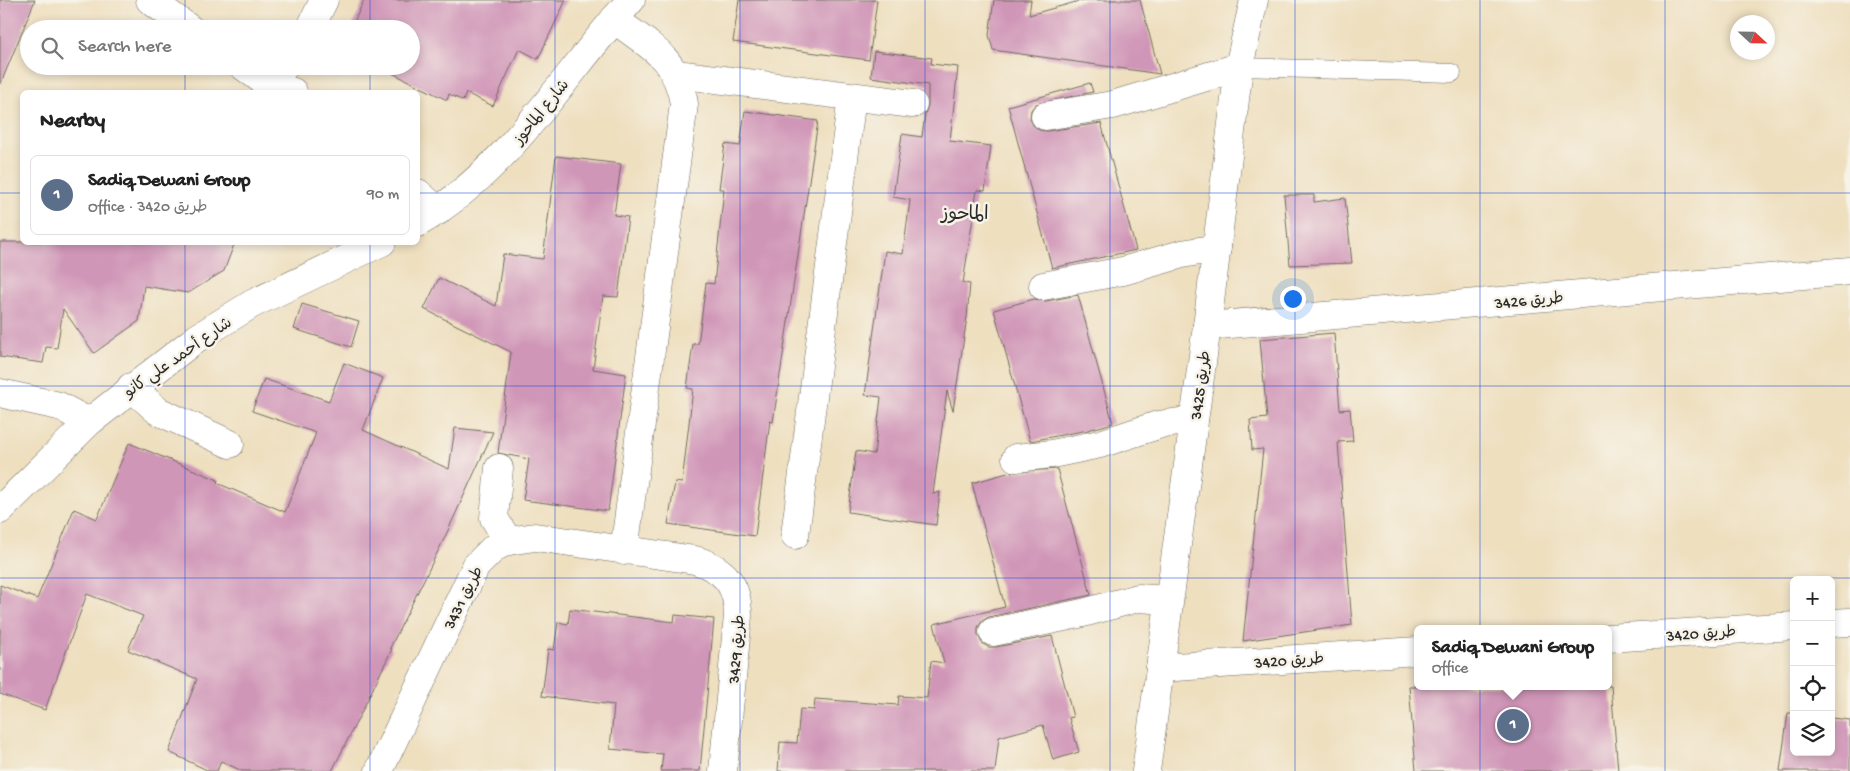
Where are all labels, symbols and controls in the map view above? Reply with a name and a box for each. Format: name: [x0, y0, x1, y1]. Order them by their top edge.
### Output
north arrow: [1730, 15, 1775, 60]
search box: [20, 20, 420, 75]
icon: search: [38, 34, 66, 62]
text: Search here: [78, 36, 172, 59]
street label: شارع الماحوز: [509, 77, 575, 151]
text: Nearby: [40, 110, 105, 135]
text: Sadiq Dewani Group: [88, 170, 250, 193]
text: 1: [54, 186, 60, 205]
text: 90 m: [367, 186, 399, 205]
text: Office · طريق 3420: [88, 199, 207, 218]
district label: الماحوز: [939, 204, 989, 227]
your location: [1280, 286, 1306, 312]
street label: طريق 3426: [1493, 290, 1565, 315]
street label: شارع أحمد علي كانو: [119, 313, 238, 406]
street label: طريق 3425: [1188, 350, 1217, 422]
street label: طريق 3431: [441, 564, 489, 634]
map controls: [1790, 576, 1835, 756]
button: +: [1790, 576, 1835, 621]
street label: طريق 3429: [726, 614, 751, 686]
button: −: [1790, 621, 1835, 666]
street label: طريق 3420: [1665, 624, 1737, 647]
popup: [1414, 625, 1612, 690]
text: Sadiq Dewani Group: [1432, 637, 1594, 660]
street label: طريق 3420: [1253, 651, 1325, 674]
text: Office: [1432, 660, 1468, 679]
button: locate: [1790, 666, 1835, 711]
pin: 1: [1497, 706, 1529, 744]
button: layers: [1790, 711, 1835, 756]

